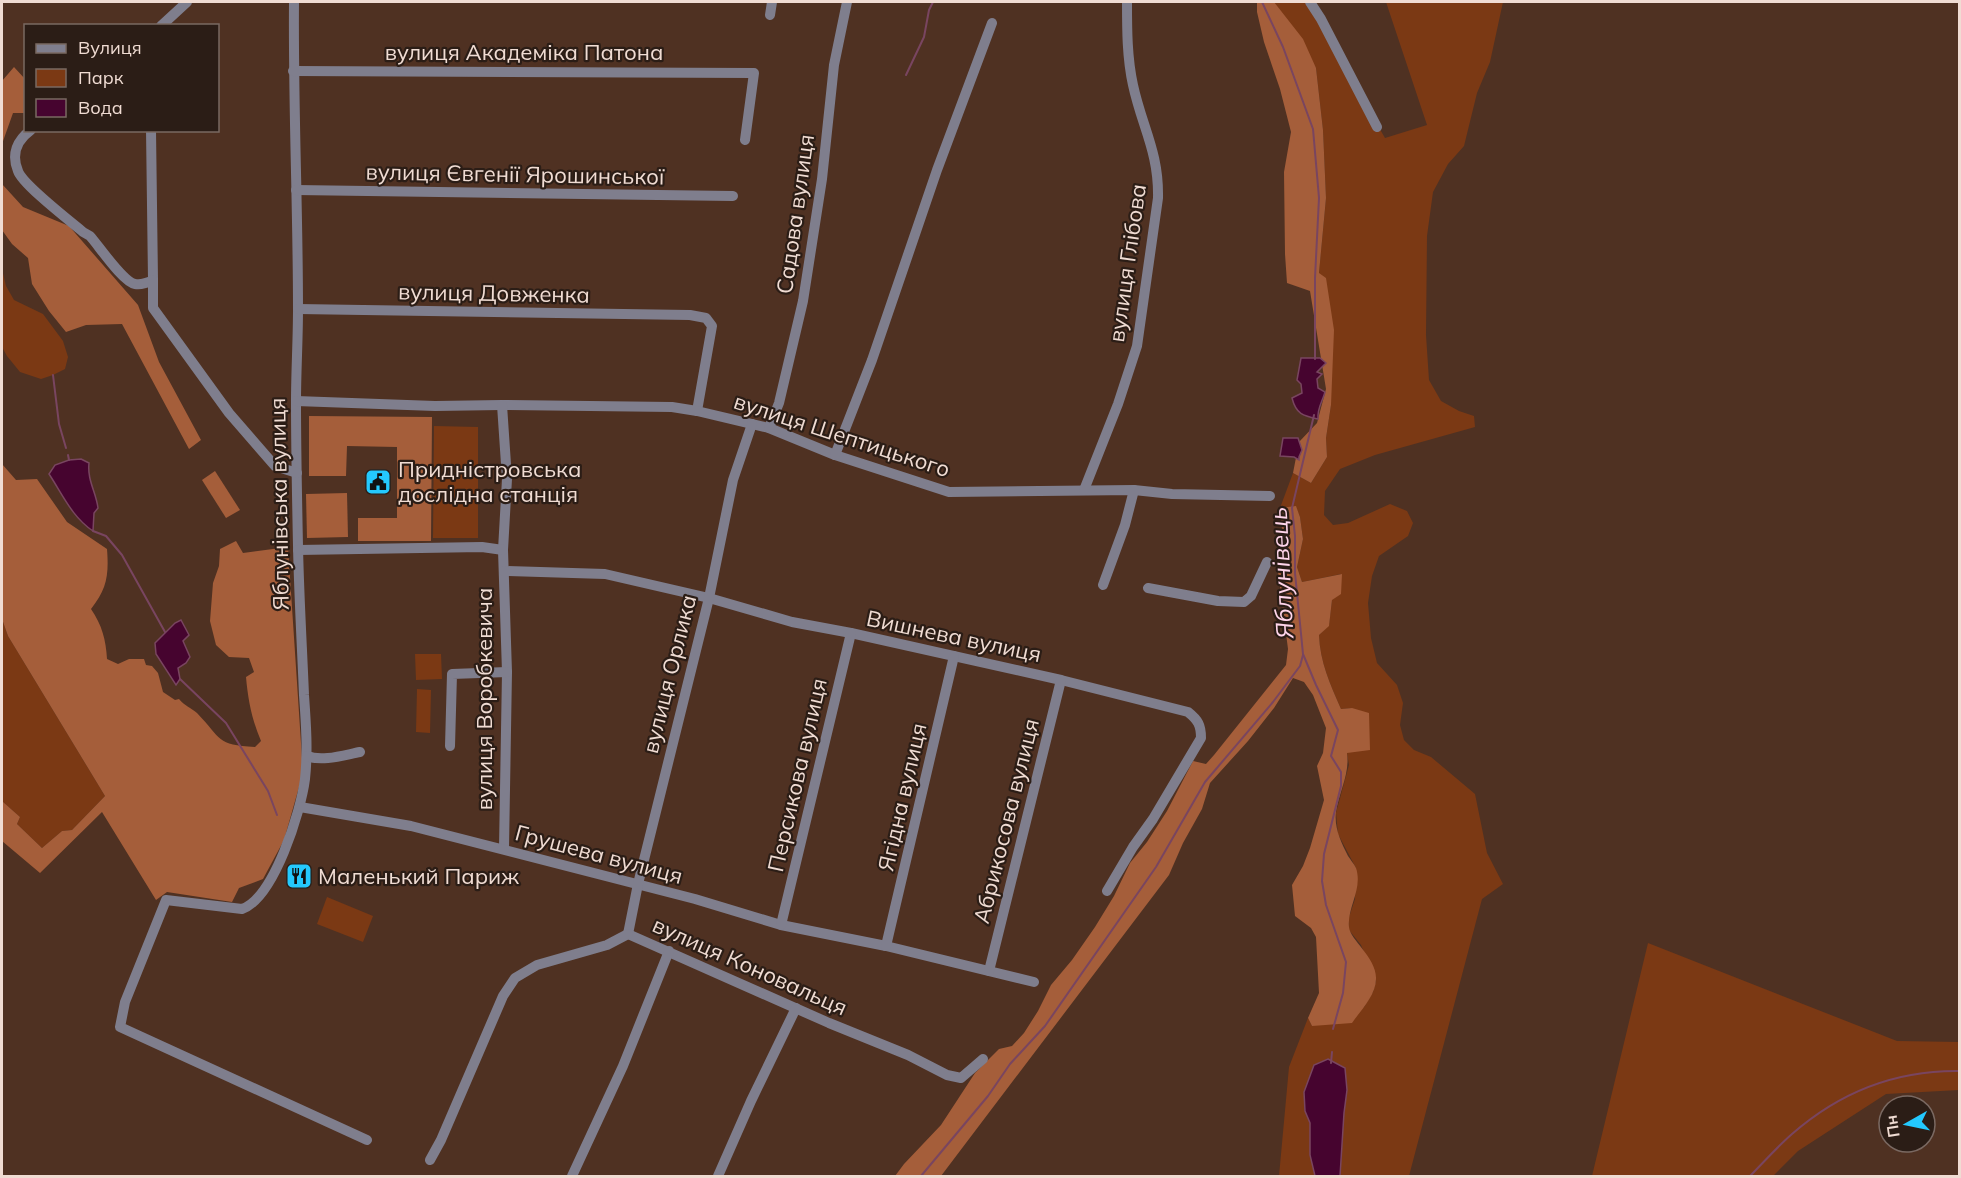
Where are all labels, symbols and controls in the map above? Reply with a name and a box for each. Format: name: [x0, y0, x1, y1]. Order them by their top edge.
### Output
legend: [24, 24, 219, 132]
text: Вулиця: [78, 36, 142, 59]
street label: вулиця Академіка Патона: [385, 38, 663, 66]
text: Парк: [78, 66, 124, 89]
text: Вода: [78, 96, 123, 119]
street label: Садова вулиця: [770, 132, 820, 296]
street label: вулиця Євгенії Ярошинської: [365, 157, 665, 191]
street label: вулиця Глібова: [1102, 182, 1152, 344]
street label: вулиця Довженка: [398, 277, 590, 309]
street label: вулиця Шептицького: [730, 387, 954, 483]
street label: Яблунівська вулиця: [263, 397, 295, 611]
place label: Придністровська дослідна станція: [398, 455, 581, 508]
public building icon: Придністровська дослідна станція: [363, 467, 393, 497]
water label: Яблунівець: [1263, 506, 1299, 641]
street label: вулиця Воробкевича: [470, 588, 498, 810]
street label: вулиця Орлика: [636, 592, 702, 756]
street label: Вишнева вулиця: [864, 604, 1044, 668]
street label: Персикова вулиця: [761, 676, 833, 874]
street label: Абрикосова вулиця: [967, 716, 1045, 926]
street label: Ягідна вулиця: [871, 720, 933, 874]
street label: Грушева вулиця: [512, 818, 686, 890]
restaurant icon: Маленький Париж: [284, 861, 314, 891]
place label: Маленький Париж: [318, 862, 519, 890]
street label: вулиця Коновальця: [648, 910, 852, 1022]
north arrow: [1877, 1094, 1937, 1154]
text: Пн: [1881, 1114, 1904, 1139]

